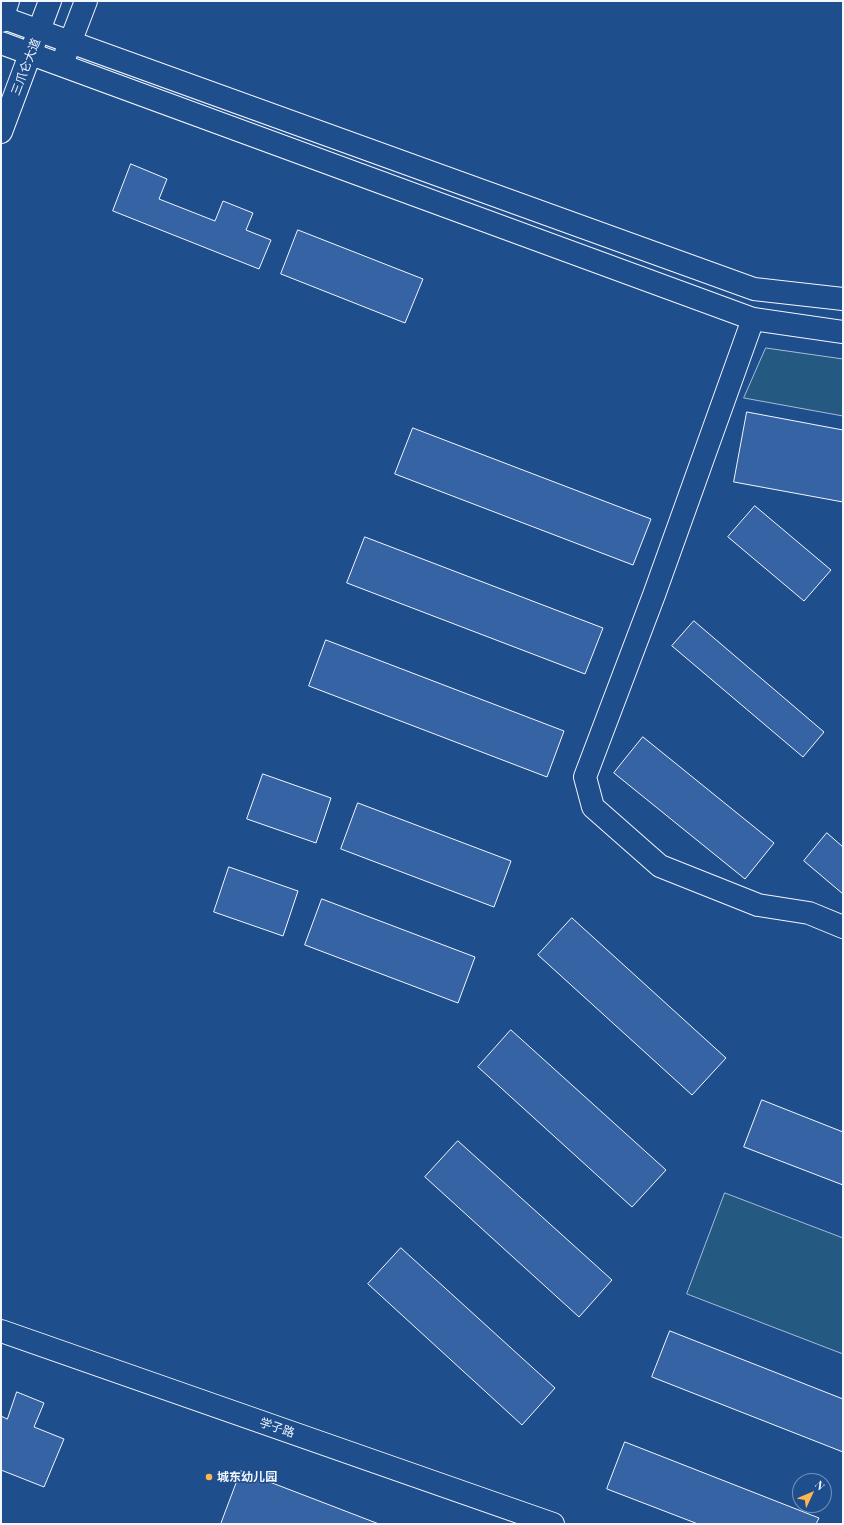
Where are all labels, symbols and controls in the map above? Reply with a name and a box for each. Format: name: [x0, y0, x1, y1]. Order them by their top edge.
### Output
street label: 三爪仑大道: [9, 36, 43, 98]
street label: 学子路: [258, 1415, 296, 1441]
place label: 城东幼儿园: [217, 1470, 277, 1484]
marker: 城东幼儿园: [204, 1472, 214, 1482]
north arrow: [792, 1473, 832, 1513]
text: N: [812, 1477, 828, 1493]

